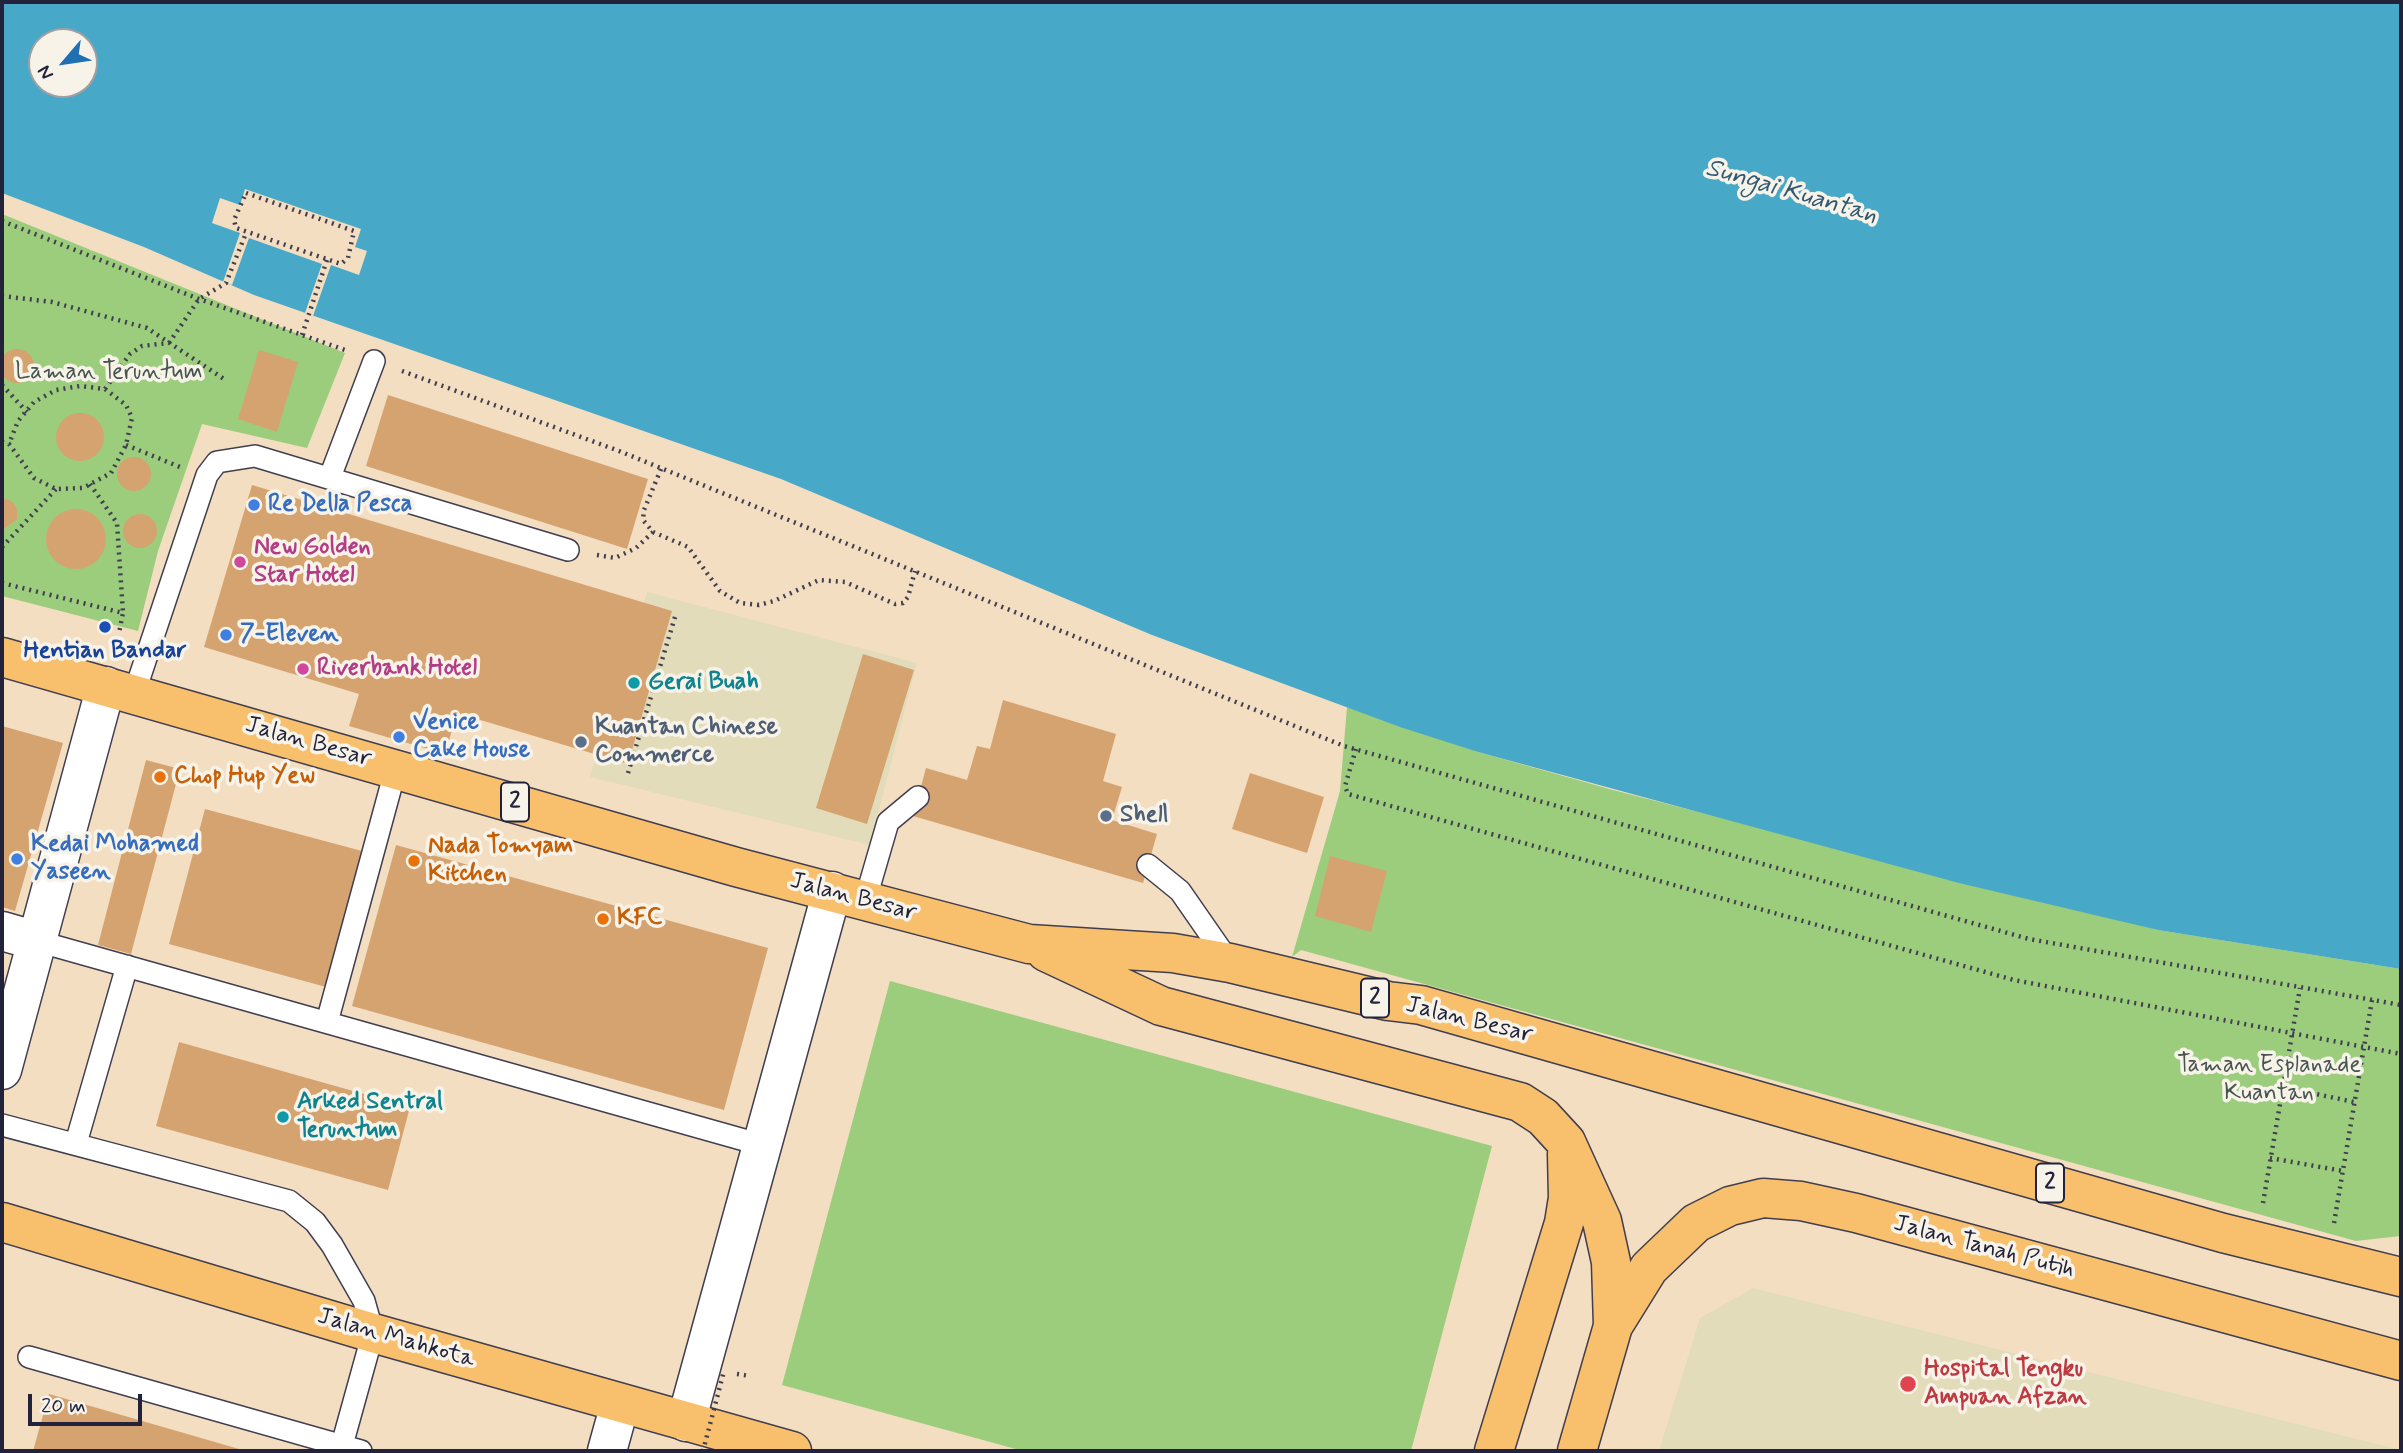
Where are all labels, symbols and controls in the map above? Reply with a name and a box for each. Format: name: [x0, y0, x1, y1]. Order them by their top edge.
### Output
north arrow: [28, 28, 98, 98]
text: N: [32, 61, 60, 84]
water label: Sungai Kuantan: [1702, 154, 1880, 232]
park label: Laman Teruntum: [15, 359, 203, 387]
place label: Re Della Pesca: [268, 491, 412, 519]
marker: Re Della Pesca: [246, 497, 262, 513]
place label: New Golden Star Hotel: [254, 534, 371, 590]
marker: New Golden Star Hotel: [232, 554, 248, 570]
marker: Hentian Bandar: [97, 619, 113, 635]
place label: 7-Eleven: [240, 621, 339, 649]
marker: 7-Eleven: [218, 627, 234, 643]
place label: Hentian Bandar: [23, 638, 187, 666]
place label: Riverbank Hotel: [317, 655, 477, 683]
marker: Riverbank Hotel: [295, 661, 311, 677]
place label: Gerai Buah: [648, 669, 759, 697]
marker: Gerai Buah: [626, 675, 642, 691]
place label: Venice Cake House: [413, 709, 530, 765]
street label: Jalan Besar: [242, 711, 374, 775]
place label: Kuantan Chinese Commerce: [595, 714, 778, 770]
marker: Venice Cake House: [391, 729, 407, 745]
marker: Kuantan Chinese Commerce: [573, 734, 589, 750]
place label: Chop Hup Yew: [174, 763, 315, 791]
marker: Chop Hup Yew: [152, 769, 168, 785]
road number: 2: [501, 782, 529, 822]
place label: Shell: [1120, 802, 1168, 830]
marker: Shell: [1098, 808, 1114, 824]
place label: Kedai Mohamed Yaseen: [31, 831, 199, 887]
place label: Nada Tomyam Kitchen: [428, 833, 573, 889]
marker: Kedai Mohamed Yaseen: [9, 851, 25, 867]
marker: Nada Tomyam Kitchen: [406, 853, 422, 869]
street label: Jalan Besar: [787, 867, 919, 929]
place label: KFC: [617, 905, 662, 933]
marker: KFC: [595, 911, 611, 927]
road number: 2: [1361, 979, 1389, 1018]
street label: Jalan Besar: [1403, 991, 1535, 1051]
park label: Taman Esplanade Kuantan: [2177, 1052, 2361, 1108]
place label: Arked Sentral Teruntum: [297, 1089, 443, 1145]
marker: Arked Sentral Teruntum: [275, 1109, 291, 1125]
road number: 2: [2036, 1164, 2064, 1202]
street label: Jalan Tanah Putih: [1890, 1210, 2078, 1286]
street label: Jalan Mahkota: [314, 1303, 478, 1375]
place label: Hospital Tengku Ampuan Afzan: [1924, 1356, 2087, 1412]
marker: Hospital Tengku Ampuan Afzan: [1898, 1374, 1918, 1394]
scale bar: [32, 1380, 145, 1424]
text: 20 m: [41, 1392, 86, 1420]

